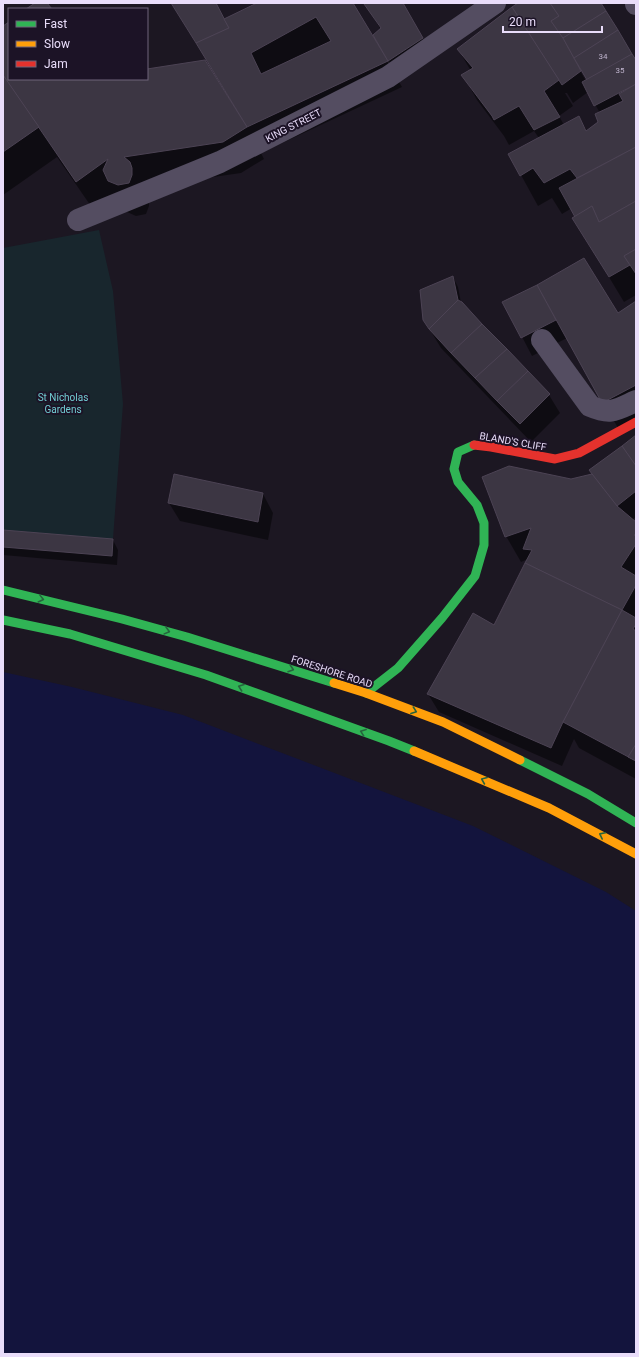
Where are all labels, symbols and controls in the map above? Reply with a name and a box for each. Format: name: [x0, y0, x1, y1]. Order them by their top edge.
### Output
legend: [8, 8, 148, 80]
scale bar: [503, 8, 602, 34]
text: 20 m: [509, 15, 536, 29]
text: Fast: [44, 17, 67, 31]
text: Slow: [44, 37, 70, 51]
house number: 34: [599, 52, 608, 61]
text: Jam: [44, 57, 68, 71]
house number: 35: [616, 66, 625, 75]
street label: KING STREET: [264, 107, 323, 144]
park label: St Nicholas Gardens: [38, 392, 88, 415]
street label: BLAND'S CLIFF: [479, 430, 548, 453]
one-way arrow: [37, 594, 44, 603]
one-way arrow: [163, 626, 170, 635]
street label: FORESHORE ROAD: [290, 653, 374, 690]
one-way arrow: [287, 664, 294, 673]
one-way arrow: [238, 684, 245, 692]
one-way arrow: [411, 707, 418, 715]
one-way arrow: [360, 728, 367, 736]
one-way arrow: [481, 777, 488, 785]
one-way arrow: [599, 832, 606, 840]

